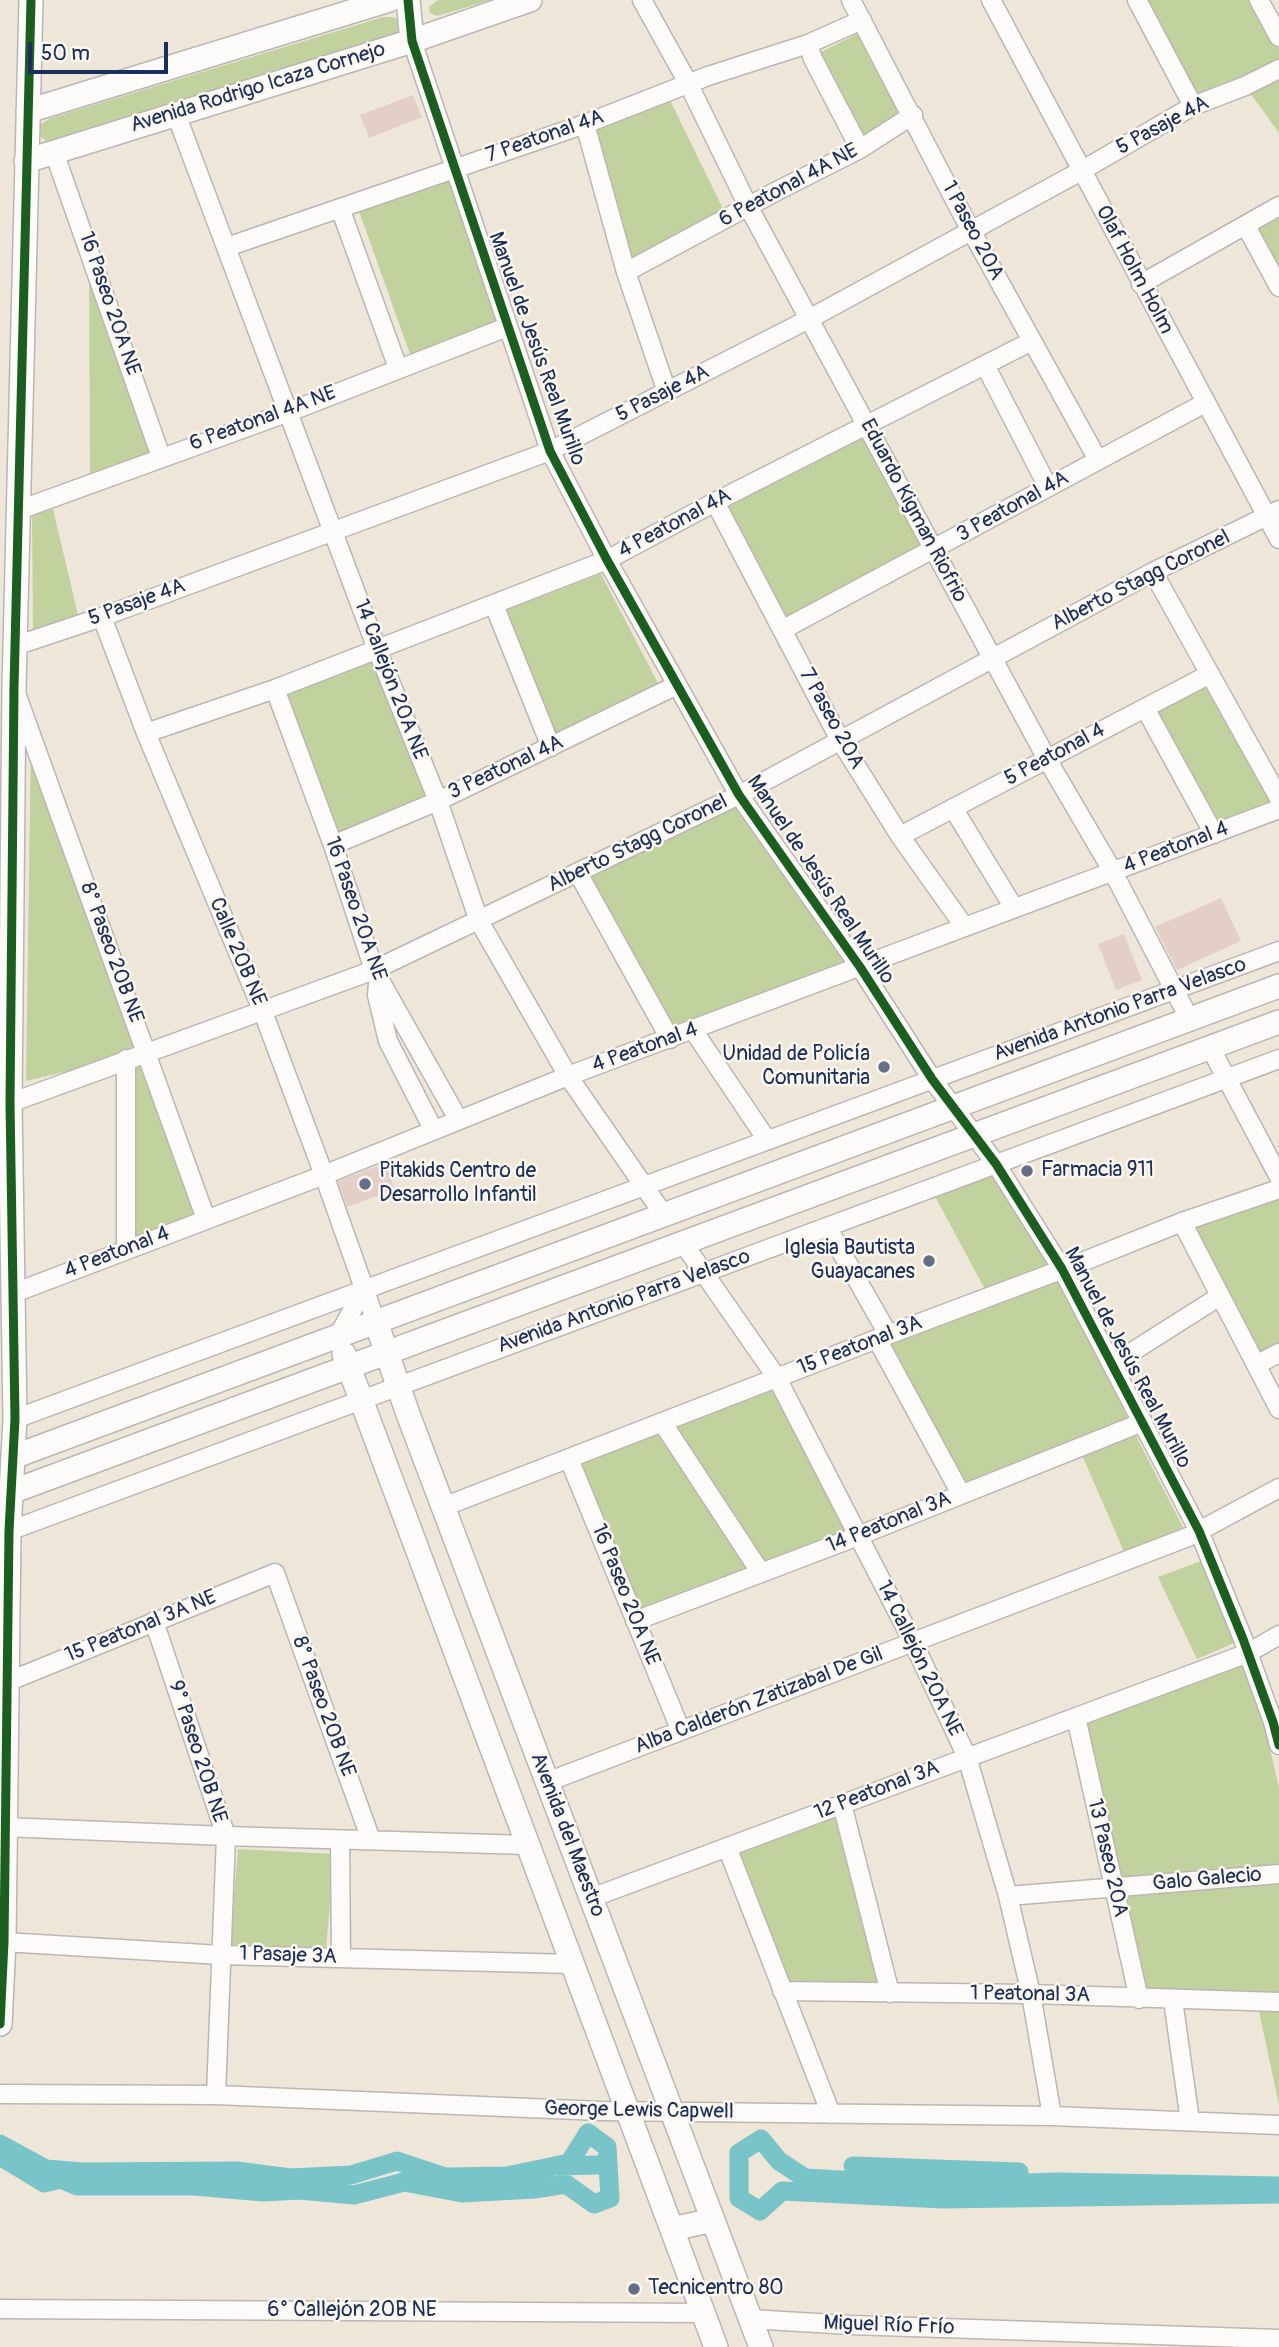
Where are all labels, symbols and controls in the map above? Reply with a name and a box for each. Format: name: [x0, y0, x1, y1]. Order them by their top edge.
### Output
scale bar: [32, 28, 172, 72]
street label: Avenida Rodrigo Icaza Cornejo: [128, 37, 388, 139]
text: 50 m: [41, 40, 90, 67]
street label: 5 Pasaje 4A: [1112, 91, 1214, 161]
street label: 7 Peatonal 4A: [483, 105, 607, 169]
street label: 6 Peatonal 4A NE: [715, 139, 863, 233]
street label: 1 Paseo 20A: [935, 177, 1009, 285]
street label: Olaf Holm Holm: [1090, 201, 1178, 339]
street label: 16 Paseo 20A NE: [73, 229, 145, 379]
street label: Manuel de Jesús Real Murillo: [482, 229, 590, 469]
street label: 5 Pasaje 4A: [612, 360, 714, 428]
street label: 6 Peatonal 4A NE: [186, 381, 340, 457]
street label: Eduardo Kigman Riofrio: [854, 415, 972, 607]
street label: 3 Peatonal 4A: [953, 466, 1073, 548]
street label: 4 Peatonal 4A: [614, 484, 736, 564]
street label: Alberto Stagg Coronel: [1048, 525, 1234, 637]
street label: 5 Pasaje 4A: [85, 574, 189, 632]
street label: 14 Callejón 20A NE: [348, 596, 432, 764]
street label: 7 Paseo 20A: [793, 664, 869, 774]
street label: 5 Peatonal 4: [1001, 718, 1109, 792]
street label: 3 Peatonal 4A: [445, 730, 567, 806]
street label: Manuel de Jesús Real Murillo: [741, 771, 899, 989]
street label: Alberto Stagg Coronel: [544, 790, 732, 898]
street label: 4 Peatonal 4: [1120, 816, 1232, 880]
street label: 16 Paseo 20A NE: [319, 834, 391, 984]
street label: 8° Paseo 20B NE: [74, 879, 148, 1027]
street label: Calle 20B NE: [203, 894, 271, 1010]
street label: Avenida Antonio Parra Velasco: [990, 952, 1250, 1068]
street label: 4 Peatonal 4: [589, 1017, 701, 1079]
place label: Unidad de Policía Comunitaria: [722, 1042, 870, 1092]
marker: Unidad de Policía Comunitaria: [876, 1059, 892, 1075]
place label: Farmacia 911: [1041, 1158, 1154, 1184]
place label: Pitakids Centro de Desarrollo Infantil: [379, 1159, 537, 1209]
marker: Farmacia 911: [1019, 1163, 1035, 1179]
marker: Pitakids Centro de Desarrollo Infantil: [357, 1176, 373, 1192]
street label: 4 Peatonal 4: [61, 1221, 173, 1285]
place label: Iglesia Bautista Guayacanes: [784, 1236, 915, 1286]
street label: Manuel de Jesús Real Murillo: [1058, 1243, 1196, 1473]
street label: Avenida Antonio Parra Velasco: [494, 1244, 754, 1360]
marker: Iglesia Bautista Guayacanes: [921, 1253, 937, 1269]
street label: 15 Peatonal 3A: [794, 1311, 926, 1381]
street label: 14 Peatonal 3A: [823, 1487, 955, 1559]
street label: 16 Paseo 20A NE: [585, 1521, 665, 1669]
street label: 14 Callejón 20A NE: [870, 1577, 968, 1741]
street label: 15 Peatonal 3A NE: [62, 1585, 220, 1669]
street label: 8° Paseo 20B NE: [286, 1633, 360, 1781]
street label: Alba Calderón Zatizabal De Gil: [631, 1642, 887, 1760]
street label: 9° Paseo 20B NE: [162, 1678, 232, 1826]
street label: Avenida del Maestro: [524, 1749, 610, 1921]
street label: 12 Peatonal 3A: [811, 1756, 943, 1826]
street label: 13 Paseo 20A: [1081, 1797, 1133, 1919]
street label: Galo Galecio: [1151, 1863, 1263, 1897]
street label: 1 Pasaje 3A: [239, 1942, 337, 1970]
street label: 1 Peatonal 3A: [970, 1981, 1090, 2009]
street label: George Lewis Capwell: [544, 2097, 734, 2125]
place label: Tecnicentro 80: [648, 2276, 784, 2302]
marker: Tecnicentro 80: [626, 2281, 642, 2297]
street label: 6° Callejón 20B NE: [267, 2298, 437, 2324]
street label: Miguel Río Frío: [823, 2311, 955, 2341]

